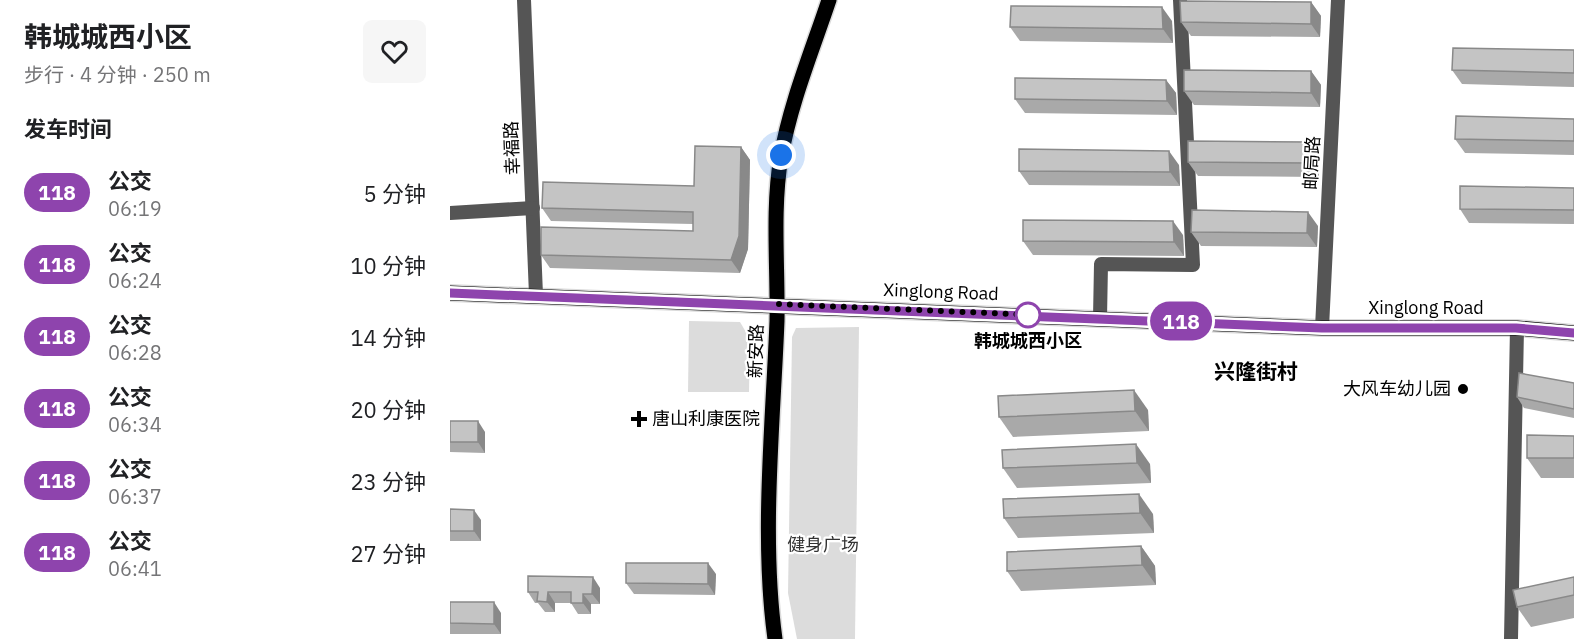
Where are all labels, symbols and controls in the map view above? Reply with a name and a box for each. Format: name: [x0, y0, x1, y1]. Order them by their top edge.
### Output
text: 韩城城西小区: [24, 18, 192, 55]
button: heart: [363, 20, 426, 83]
text: 步行 · 4 分钟 · 250 m: [24, 61, 211, 88]
text: 发车时间: [24, 114, 112, 143]
street label: 幸福路: [499, 121, 524, 175]
street label: 邮局路: [1299, 135, 1324, 191]
your location: [766, 140, 796, 170]
text: 公交: [108, 166, 152, 195]
text: 118: [38, 178, 76, 206]
text: 5 分钟: [364, 179, 426, 208]
text: 06:19: [108, 195, 162, 222]
text: 公交: [108, 238, 152, 267]
text: 118: [38, 250, 76, 278]
text: 10 分钟: [350, 251, 426, 280]
text: 06:24: [108, 267, 162, 294]
street label: Xinglong Road: [883, 278, 999, 305]
street label: Xinglong Road: [1368, 296, 1484, 319]
marker: 韩城城西小区: [1015, 302, 1041, 328]
line badge: 118: [1146, 302, 1215, 340]
text: 118: [1162, 307, 1200, 335]
text: 公交: [108, 310, 152, 339]
text: 118: [38, 322, 76, 350]
text: 14 分钟: [350, 323, 426, 352]
street label: 新安路: [743, 324, 768, 378]
place label: 韩城城西小区: [974, 329, 1082, 352]
text: 06:28: [108, 339, 162, 366]
district label: 兴隆街村: [1214, 357, 1298, 385]
place label: 大风车幼儿园: [1343, 377, 1451, 400]
text: 公交: [108, 382, 152, 411]
marker: 大风车幼儿园: [1456, 382, 1470, 396]
text: 118: [38, 394, 76, 422]
text: 20 分钟: [350, 395, 426, 424]
place label: 唐山利康医院: [652, 407, 760, 430]
marker: 唐山利康医院: [630, 410, 648, 428]
text: 06:34: [108, 411, 162, 438]
text: 公交: [108, 454, 152, 483]
text: 118: [38, 466, 76, 494]
text: 23 分钟: [350, 467, 426, 496]
text: 06:37: [108, 483, 162, 510]
text: 公交: [108, 526, 152, 555]
park label: 健身广场: [787, 533, 859, 556]
text: 118: [38, 538, 76, 566]
text: 27 分钟: [350, 539, 426, 568]
text: 06:41: [108, 555, 162, 582]

